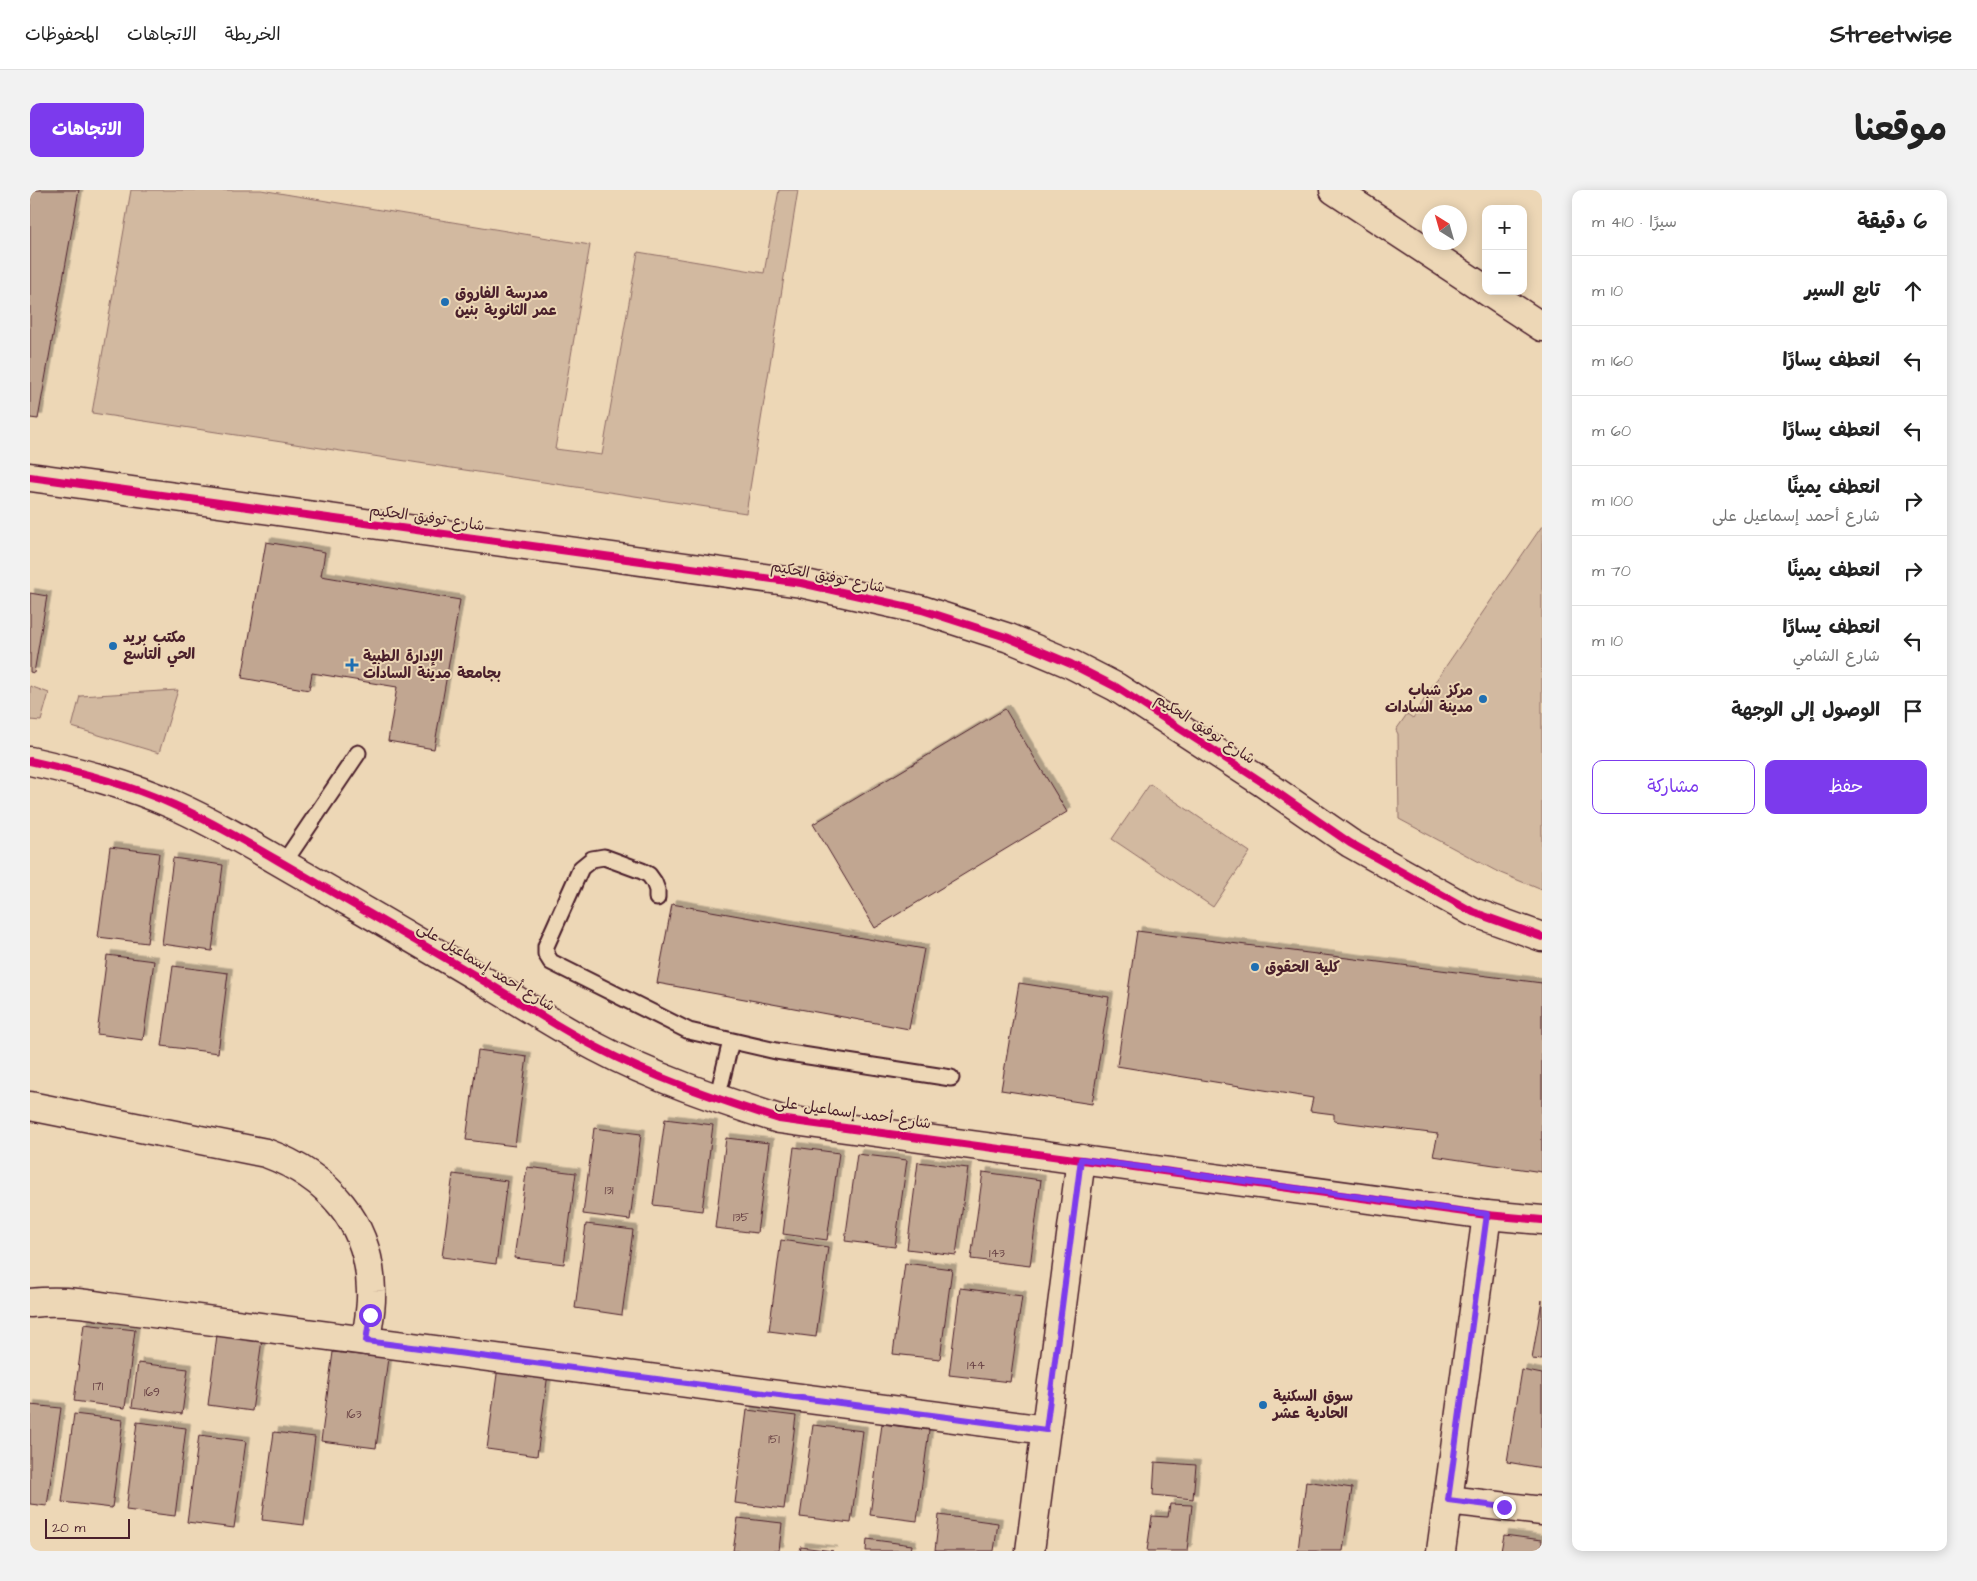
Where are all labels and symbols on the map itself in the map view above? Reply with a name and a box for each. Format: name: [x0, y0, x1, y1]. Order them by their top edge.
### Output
north arrow: [1422, 205, 1467, 250]
place label: مدرسة الفاروق عمر الثانوية بنين: [455, 283, 556, 321]
marker: مدرسة الفاروق عمر الثانوية بنين: [439, 296, 451, 308]
street label: شارع توفيق الحكيم: [368, 500, 486, 537]
street label: شارع توفيق الحكيم: [769, 556, 887, 599]
place label: مكتب بريد الحي التاسع: [123, 627, 195, 668]
marker: مكتب بريد الحي التاسع: [107, 640, 119, 652]
place label: الإدارة الطبية بجامعة مدينة السادات: [363, 646, 501, 684]
marker: الإدارة الطبية بجامعة مدينة السادات: [345, 658, 359, 672]
place label: مركز شباب مدينة السادات: [1385, 680, 1473, 718]
street label: شارع توفيق الحكيم: [1150, 689, 1259, 770]
marker: مركز شباب مدينة السادات: [1477, 693, 1489, 705]
street label: شارع أحمد إسماعيل على: [413, 917, 559, 1017]
place label: كلية الحقوق: [1265, 957, 1340, 978]
marker: كلية الحقوق: [1249, 961, 1261, 973]
street label: شارع أحمد إسماعيل على: [774, 1092, 932, 1134]
house number: 131: [604, 1182, 614, 1199]
house number: 135: [733, 1209, 750, 1226]
house number: 143: [989, 1245, 1005, 1262]
route start: [359, 1304, 382, 1327]
house number: 144: [967, 1357, 985, 1374]
house number: 171: [93, 1378, 104, 1395]
house number: 169: [144, 1384, 160, 1401]
place label: سوق السكنية الحادية عشر: [1271, 1386, 1353, 1424]
marker: سوق السكنية الحادية عشر: [1257, 1399, 1269, 1411]
house number: 163: [346, 1406, 362, 1423]
house number: 151: [768, 1431, 780, 1448]
route end: [1493, 1496, 1516, 1519]
scale bar: [45, 1516, 130, 1539]

